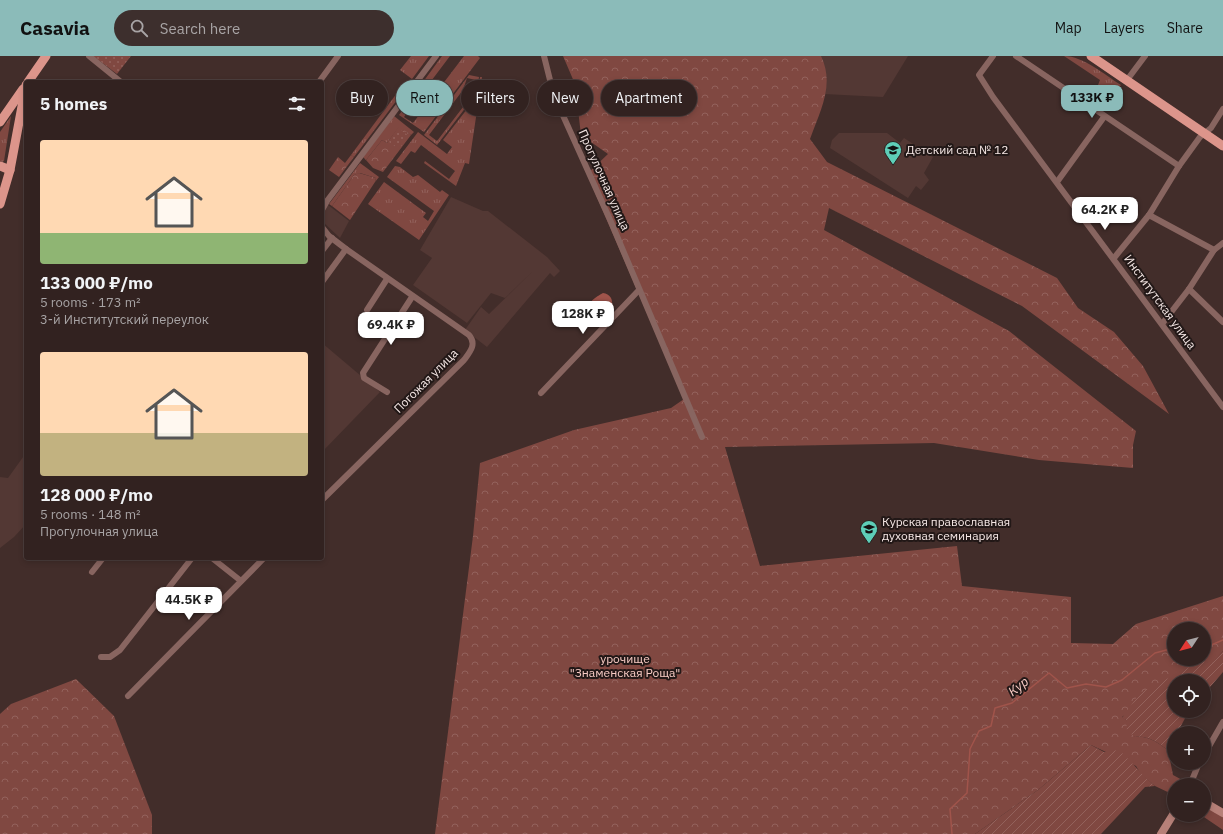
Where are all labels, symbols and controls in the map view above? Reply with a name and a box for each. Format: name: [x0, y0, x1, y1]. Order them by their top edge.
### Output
search box: [114, 10, 394, 46]
text: Casavia: [20, 16, 90, 40]
icon: search: [128, 17, 150, 39]
text: Search here: [160, 19, 240, 38]
text: Map: [1055, 19, 1082, 37]
text: Layers: [1104, 19, 1145, 37]
text: Share: [1167, 19, 1203, 37]
chip: Buy: [336, 80, 388, 116]
chip: Rent: [396, 80, 453, 116]
chip: Filters: [461, 80, 529, 116]
chip: New: [537, 80, 593, 116]
chip: Apartment: [601, 80, 697, 116]
pin: 133K ₽: [1059, 85, 1125, 119]
text: 133K ₽: [1070, 89, 1114, 106]
text: 5 homes: [40, 93, 107, 115]
icon: filters: [286, 93, 308, 115]
street label: Прогулочная улица: [575, 127, 634, 233]
school or university icon: Детский сад № 12: [883, 140, 903, 165]
place label: Детский сад № 12: [906, 142, 1008, 157]
icon: home: [138, 166, 210, 238]
pin: 64.2K ₽: [1068, 197, 1142, 231]
text: 64.2K ₽: [1081, 201, 1129, 218]
street label: Институтская улица: [1121, 252, 1200, 352]
text: 133 000 ₽/mo: [40, 272, 153, 294]
text: 5 rooms · 173 m²: [40, 294, 141, 311]
pin: 128K ₽: [550, 301, 616, 335]
text: 128K ₽: [561, 305, 605, 322]
text: 3-й Институтский переулок: [40, 311, 209, 328]
pin: 69.4K ₽: [354, 312, 428, 346]
text: 69.4K ₽: [367, 316, 415, 333]
street label: Погожая улица: [390, 345, 461, 416]
icon: home: [138, 378, 210, 450]
text: 128 000 ₽/mo: [40, 484, 153, 506]
text: 5 rooms · 148 m²: [40, 506, 141, 523]
place label: Курская православная духовная семинария: [882, 514, 1010, 543]
school or university icon: Курская православная духовная семинария: [859, 519, 879, 544]
text: Прогулочная улица: [40, 523, 158, 540]
pin: 44.5K ₽: [152, 587, 226, 621]
text: 44.5K ₽: [165, 591, 213, 608]
north arrow: [1167, 622, 1211, 666]
map controls: [1167, 622, 1211, 822]
park label: урочище "Знаменская Роща": [570, 651, 680, 680]
water label: Кур: [1004, 673, 1032, 700]
button: locate: [1167, 674, 1211, 718]
button: +: [1167, 726, 1211, 770]
button: −: [1167, 778, 1211, 822]

